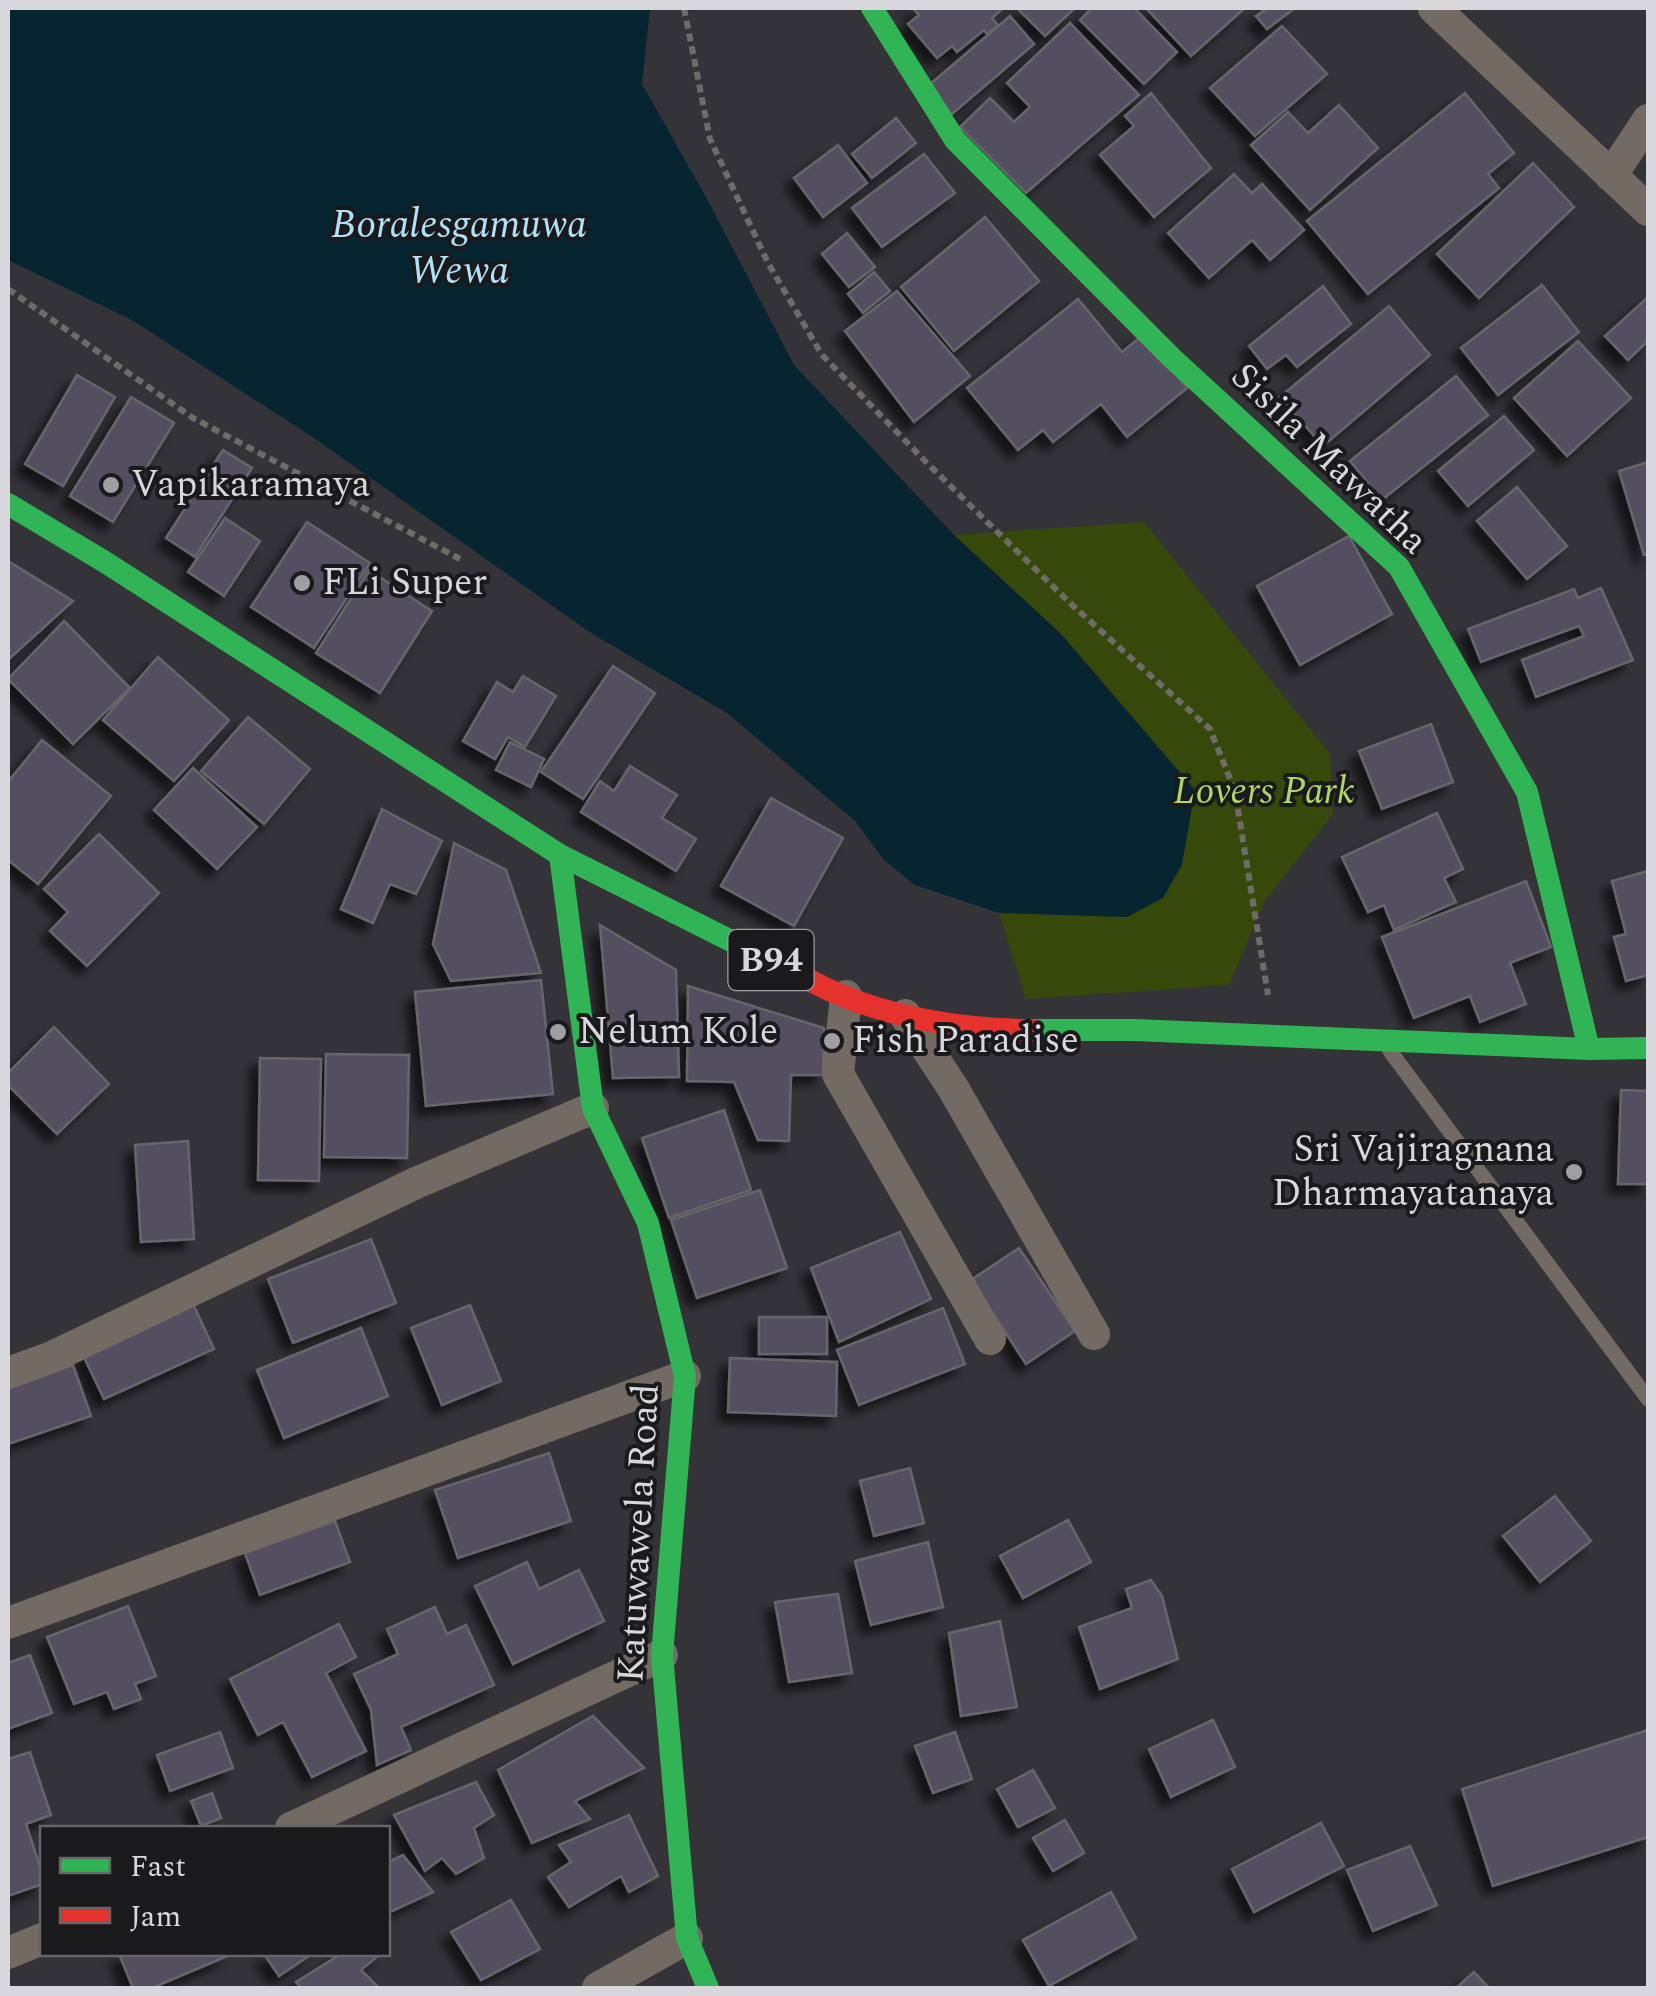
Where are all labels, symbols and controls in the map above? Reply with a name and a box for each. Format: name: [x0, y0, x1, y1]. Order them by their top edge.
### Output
water label: Boralesgamuwa Wewa: [331, 195, 587, 302]
street label: Sisila Mawatha: [1217, 349, 1441, 569]
place label: Vapikaramaya: [131, 456, 371, 514]
marker: Vapikaramaya: [100, 474, 122, 496]
place label: FLi Super: [322, 554, 487, 612]
marker: FLi Super: [291, 572, 313, 594]
park label: Lovers Park: [1173, 763, 1355, 821]
road number: B94: [728, 930, 814, 990]
place label: Nelum Kole: [578, 1003, 778, 1061]
place label: Fish Paradise: [852, 1012, 1079, 1070]
marker: Nelum Kole: [547, 1021, 569, 1043]
marker: Fish Paradise: [821, 1030, 843, 1052]
place label: Sri Vajiragnana Dharmayatanaya: [1272, 1121, 1554, 1223]
marker: Sri Vajiragnana Dharmayatanaya: [1563, 1161, 1585, 1183]
street label: Katuwawela Road: [602, 1382, 676, 1684]
legend: [40, 1826, 390, 1956]
text: Fast: [130, 1844, 186, 1890]
text: Jam: [130, 1894, 181, 1940]

